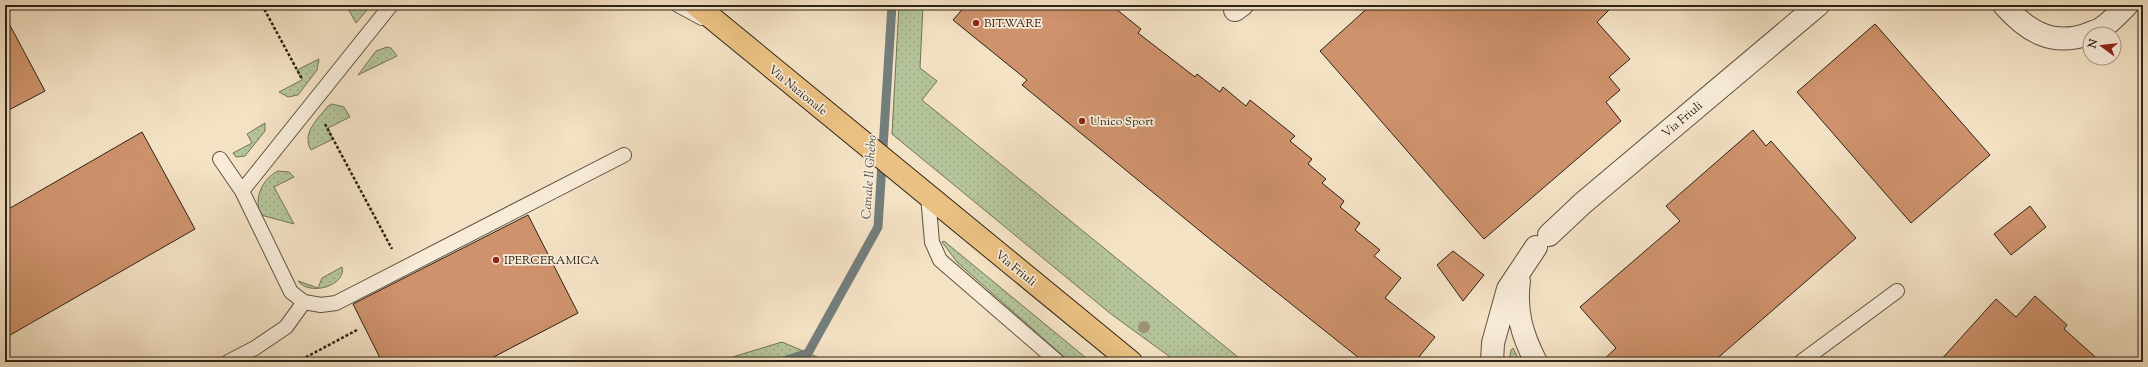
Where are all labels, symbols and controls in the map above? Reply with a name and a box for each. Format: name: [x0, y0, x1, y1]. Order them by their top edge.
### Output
place label: BIT.WARE: [984, 15, 1042, 33]
marker: BIT.WARE: [971, 18, 981, 28]
north arrow: [2082, 26, 2122, 66]
text: N: [2084, 37, 2102, 51]
street label: Via Nazionale: [764, 61, 831, 120]
street label: Via Friuli: [1658, 97, 1707, 142]
place label: Unico Sport: [1090, 113, 1154, 131]
marker: Unico Sport: [1077, 116, 1087, 126]
water label: Canale Il Ghebo: [858, 134, 882, 220]
street label: Via Friuli: [991, 247, 1040, 291]
place label: IPERCERAMICA: [504, 252, 600, 270]
marker: IPERCERAMICA: [491, 255, 501, 265]

